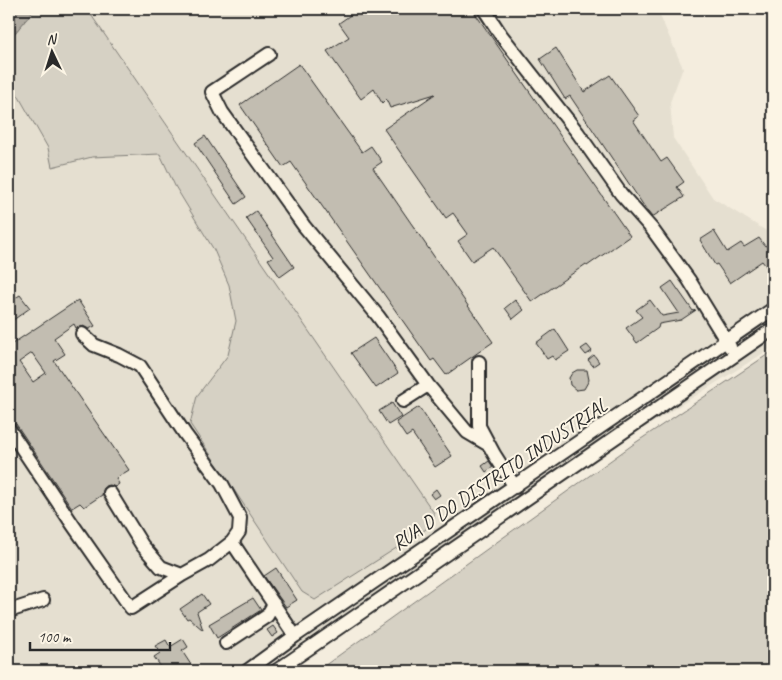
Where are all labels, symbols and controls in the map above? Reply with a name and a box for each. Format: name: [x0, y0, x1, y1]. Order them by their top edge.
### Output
north arrow: [28, 28, 78, 78]
text: N: [46, 31, 58, 48]
street label: RUA D DO DISTRITO INDUSTRIAL: [387, 393, 612, 556]
scale bar: [30, 620, 170, 652]
text: 100 m: [38, 628, 72, 647]

